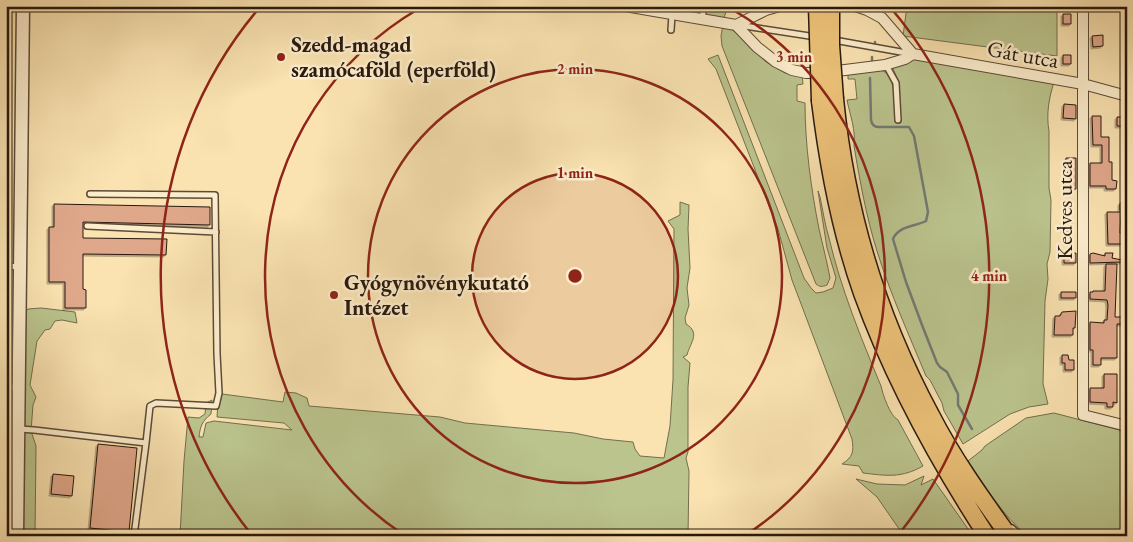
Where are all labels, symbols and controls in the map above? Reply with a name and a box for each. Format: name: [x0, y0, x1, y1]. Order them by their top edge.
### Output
place label: Szedd-magad szamócaföld (eperföld): [291, 30, 496, 84]
street label: Gát utca: [985, 34, 1061, 75]
text: 3 min: [776, 47, 813, 66]
marker: Szedd-magad szamócaföld (eperföld): [275, 51, 287, 63]
text: 2 min: [557, 59, 594, 78]
street label: Kedves utca: [1050, 160, 1079, 260]
text: 1 min: [557, 163, 594, 182]
text: 4 min: [971, 266, 1008, 285]
centre of rings: [566, 267, 584, 285]
place label: Gyógynövénykutató Intézet: [344, 268, 529, 322]
marker: Gyógynövénykutató Intézet: [328, 289, 340, 301]

